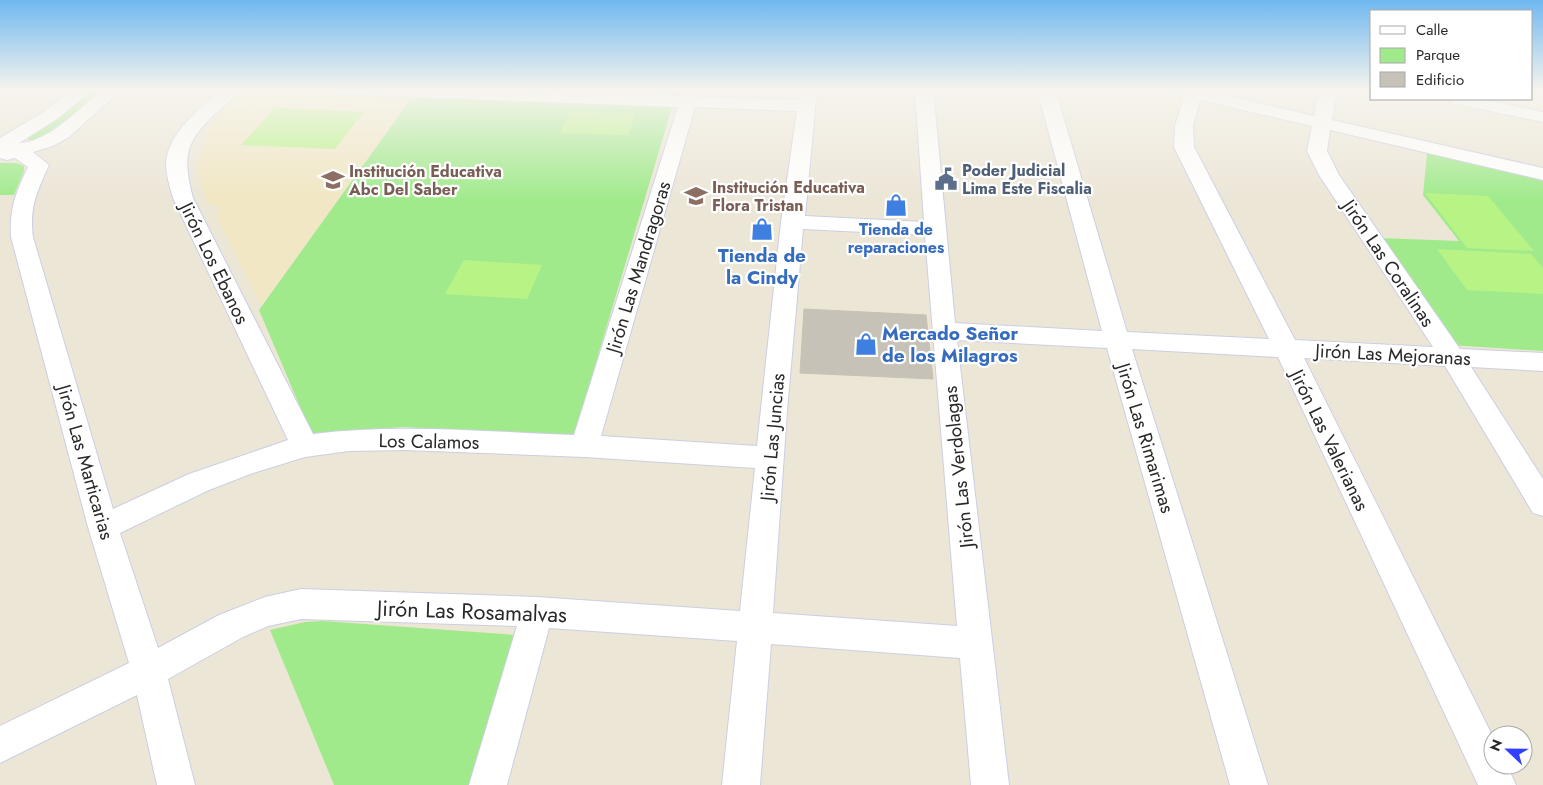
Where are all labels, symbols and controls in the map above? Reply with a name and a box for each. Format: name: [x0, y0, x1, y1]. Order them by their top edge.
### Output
legend: [1370, 10, 1533, 100]
text: Calle: [1416, 19, 1448, 41]
text: Parque: [1416, 44, 1460, 66]
text: Edificio: [1416, 69, 1464, 91]
place label: Poder Judicial Lima Este Fiscalia: [962, 159, 1092, 200]
place label: Institución Educativa Abc Del Saber: [348, 160, 502, 201]
public building icon: Poder Judicial Lima Este Fiscalia: [933, 166, 959, 192]
school or university icon: Institución Educativa Abc Del Saber: [320, 167, 346, 193]
place label: Institución Educativa Flora Tristan: [712, 176, 865, 217]
street label: Jirón Las Mandragoras: [599, 178, 678, 359]
school or university icon: Institución Educativa Flora Tristan: [683, 183, 709, 209]
shop icon: Tienda de reparaciones: [883, 192, 909, 218]
street label: Jirón Las Coralinas: [1334, 192, 1441, 332]
street label: Jirón Los Ebanos: [172, 195, 256, 329]
shop icon: Tienda de la Cindy: [749, 216, 775, 242]
place label: Tienda de reparaciones: [848, 218, 944, 259]
place label: Tienda de la Cindy: [718, 242, 806, 291]
place label: Mercado Señor de los Milagros: [882, 320, 1018, 369]
shop icon: Mercado Señor de los Milagros: [853, 331, 879, 357]
street label: Jirón Las Mejoranas: [1312, 337, 1472, 372]
street label: Jirón Las Rimarimas: [1109, 357, 1181, 517]
street label: Jirón Las Valerianas: [1282, 362, 1376, 516]
street label: Jirón Las Juncias: [753, 372, 792, 505]
street label: Jirón Las Marticarias: [50, 379, 121, 543]
street label: Jirón Las Verdolagas: [937, 384, 981, 552]
street label: Los Calamos: [378, 427, 480, 456]
street label: Jirón Las Rosamalvas: [373, 592, 568, 630]
north arrow: [1483, 725, 1533, 775]
text: N: [1485, 736, 1507, 754]

